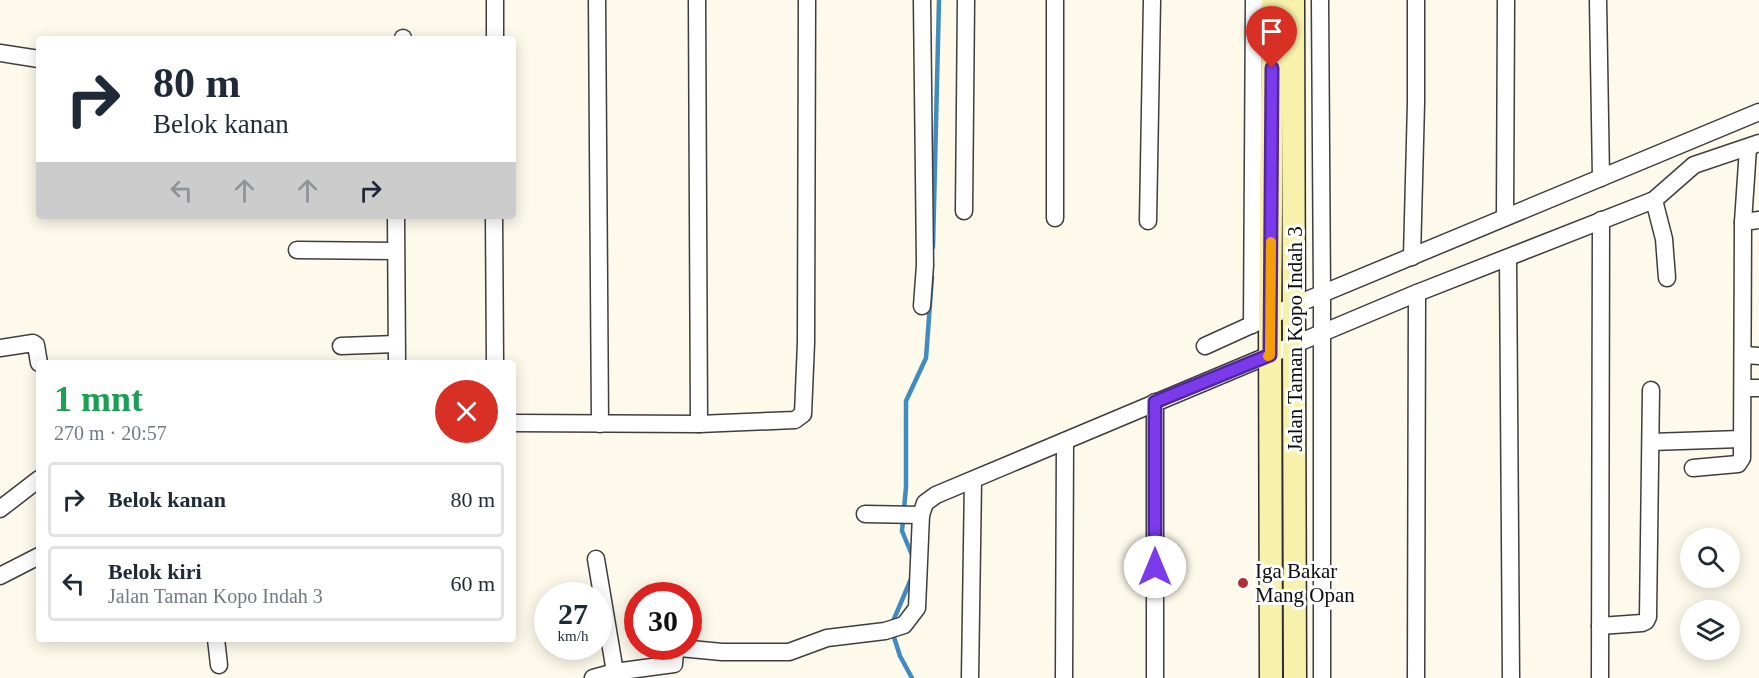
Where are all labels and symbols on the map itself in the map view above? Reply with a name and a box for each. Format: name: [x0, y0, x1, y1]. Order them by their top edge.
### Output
pin: [1246, 6, 1297, 68]
street label: Jalan Taman Kopo Indah 3: [1283, 226, 1307, 452]
position arrow: [1123, 535, 1187, 599]
place label: Iga Bakar Mang Opan: [1255, 559, 1355, 607]
marker: Iga Bakar Mang Opan: [1236, 576, 1250, 590]
speed limit sign: 30: [624, 582, 702, 660]

